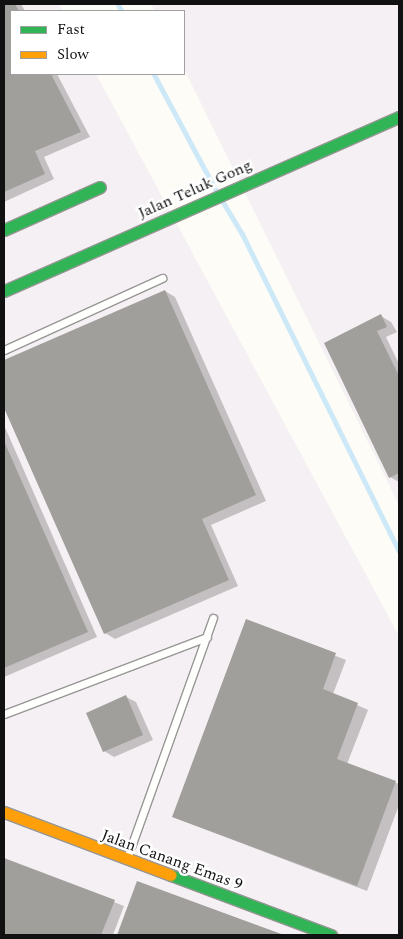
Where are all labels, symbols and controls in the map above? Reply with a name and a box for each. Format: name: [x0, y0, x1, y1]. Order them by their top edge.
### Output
legend: [10, 10, 185, 75]
text: Fast: [57, 18, 85, 41]
text: Slow: [57, 43, 89, 66]
street label: Jalan Teluk Gong: [135, 155, 255, 223]
street label: Jalan Canang Emas 9: [99, 826, 245, 894]

